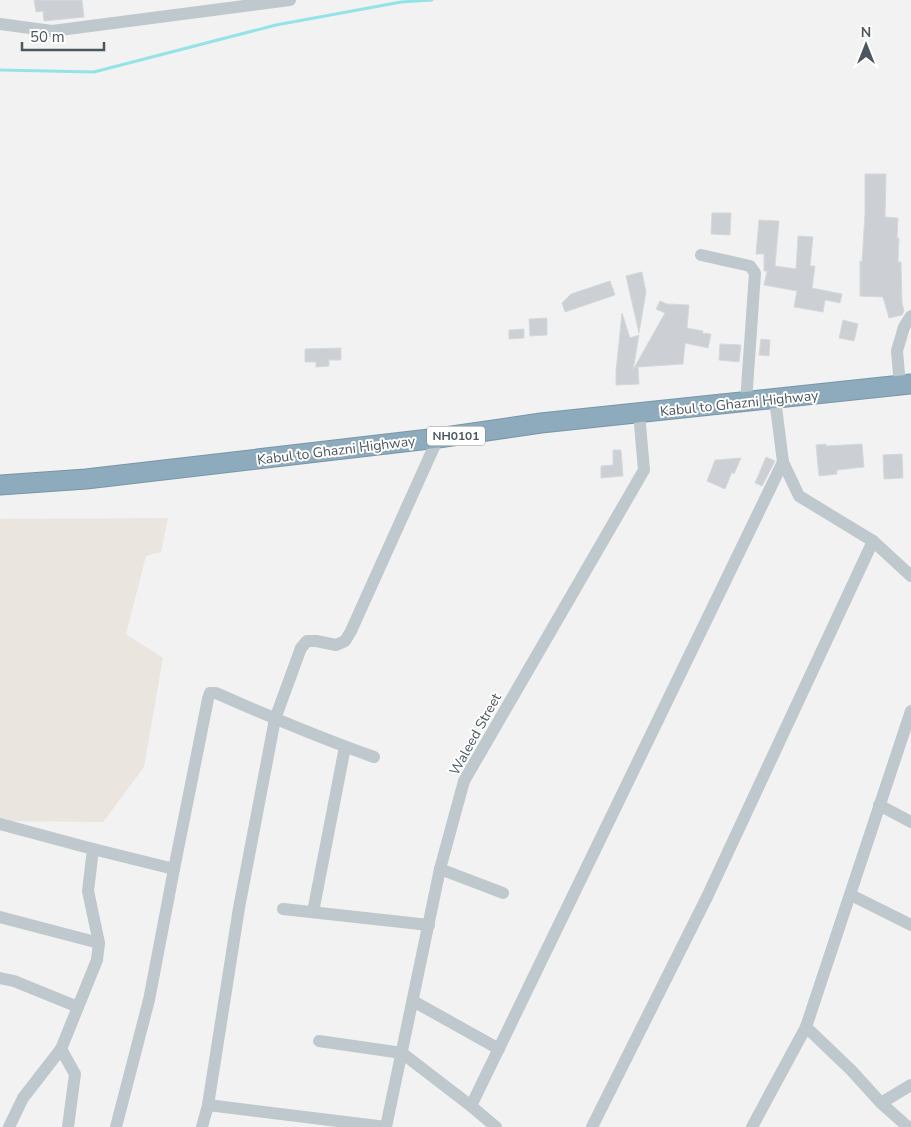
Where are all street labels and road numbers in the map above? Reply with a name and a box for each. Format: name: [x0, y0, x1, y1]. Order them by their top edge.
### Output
street label: Kabul to Ghazni Highway: [659, 386, 820, 421]
road number: NH0101: [427, 426, 485, 446]
street label: Kabul to Ghazni Highway: [256, 431, 417, 470]
street label: Waleed Street: [445, 690, 506, 779]

